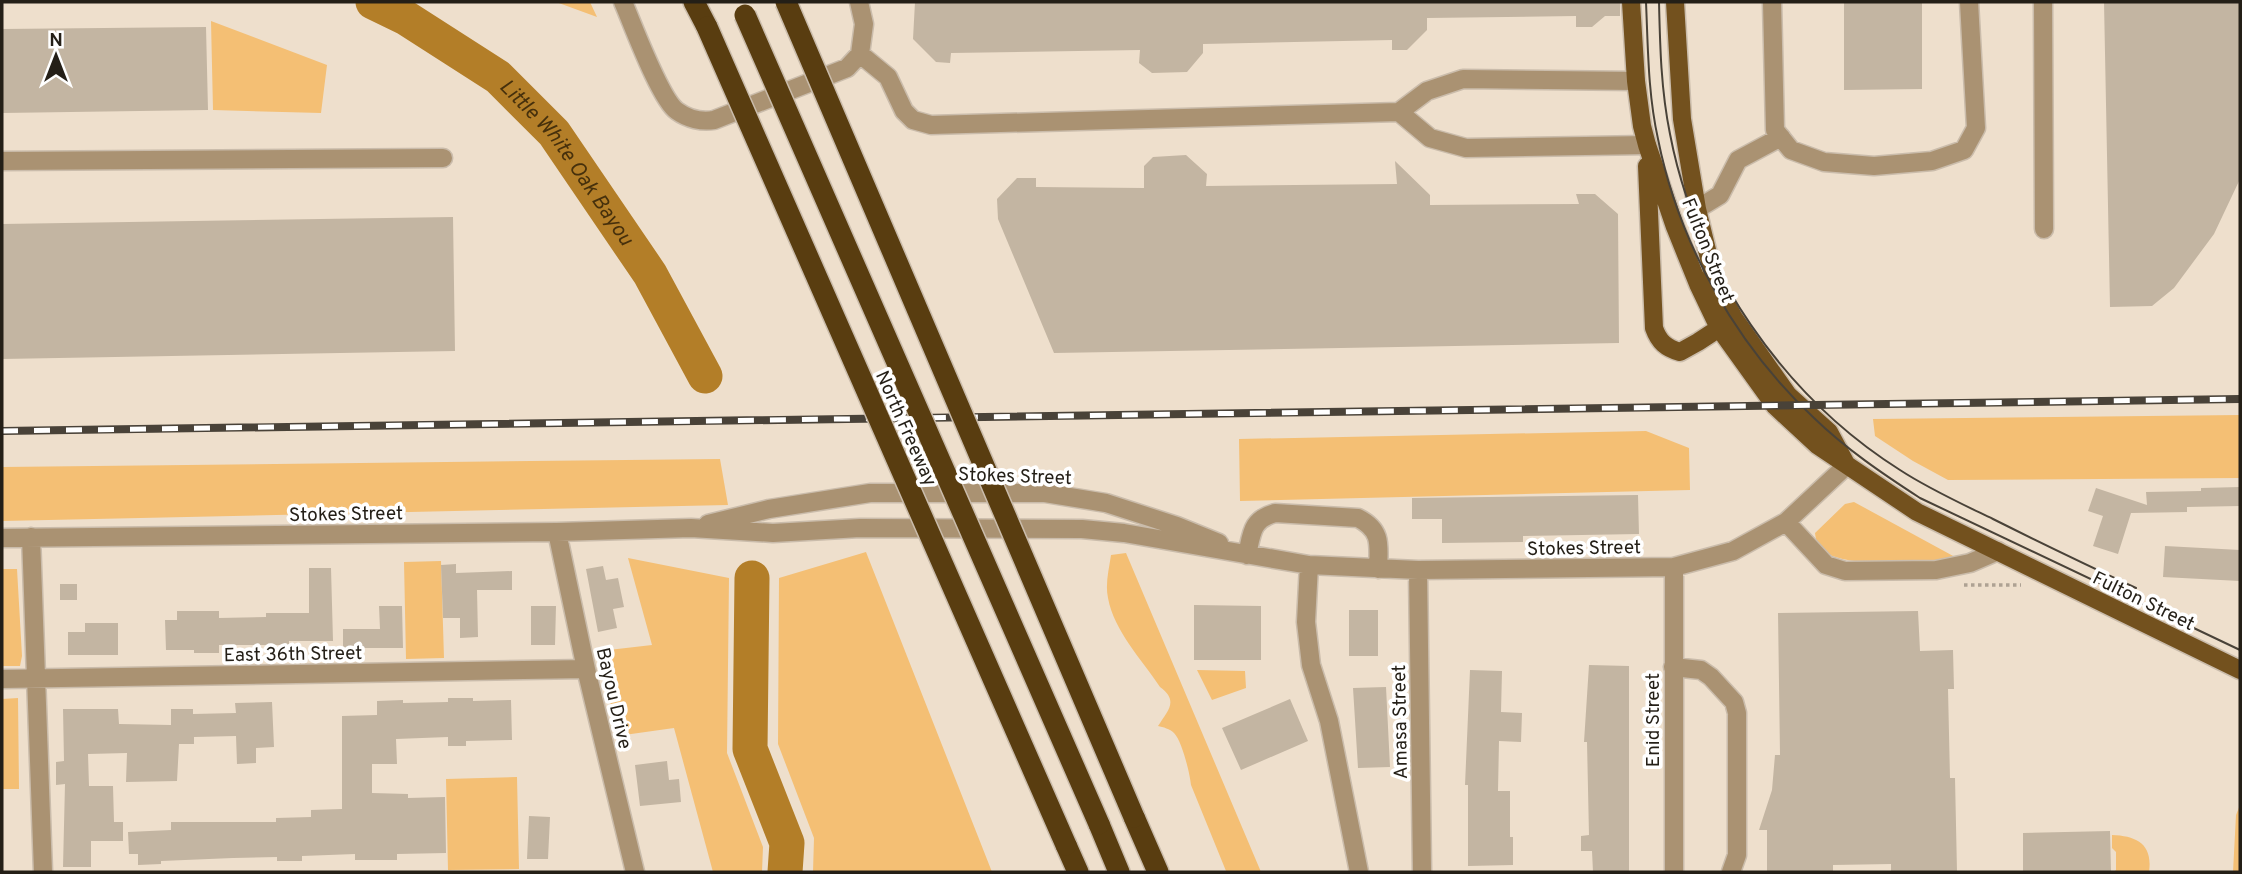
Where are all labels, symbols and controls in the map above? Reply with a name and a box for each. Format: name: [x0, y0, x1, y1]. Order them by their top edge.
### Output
north arrow: [21, 21, 91, 91]
text: N: [49, 29, 63, 53]
water label: Little White Oak Bayou: [493, 74, 639, 252]
street label: Fulton Street: [1675, 195, 1739, 307]
street label: North Freeway: [869, 367, 941, 490]
street label: Stokes Street: [958, 463, 1072, 491]
street label: Stokes Street: [289, 502, 403, 528]
street label: Stokes Street: [1527, 536, 1641, 562]
street label: Fulton Street: [2088, 567, 2198, 637]
street label: East 36th Street: [223, 642, 363, 668]
street label: Bayou Drive: [590, 645, 636, 751]
street label: Amasa Street: [1388, 664, 1414, 779]
street label: Enid Street: [1642, 673, 1666, 767]

